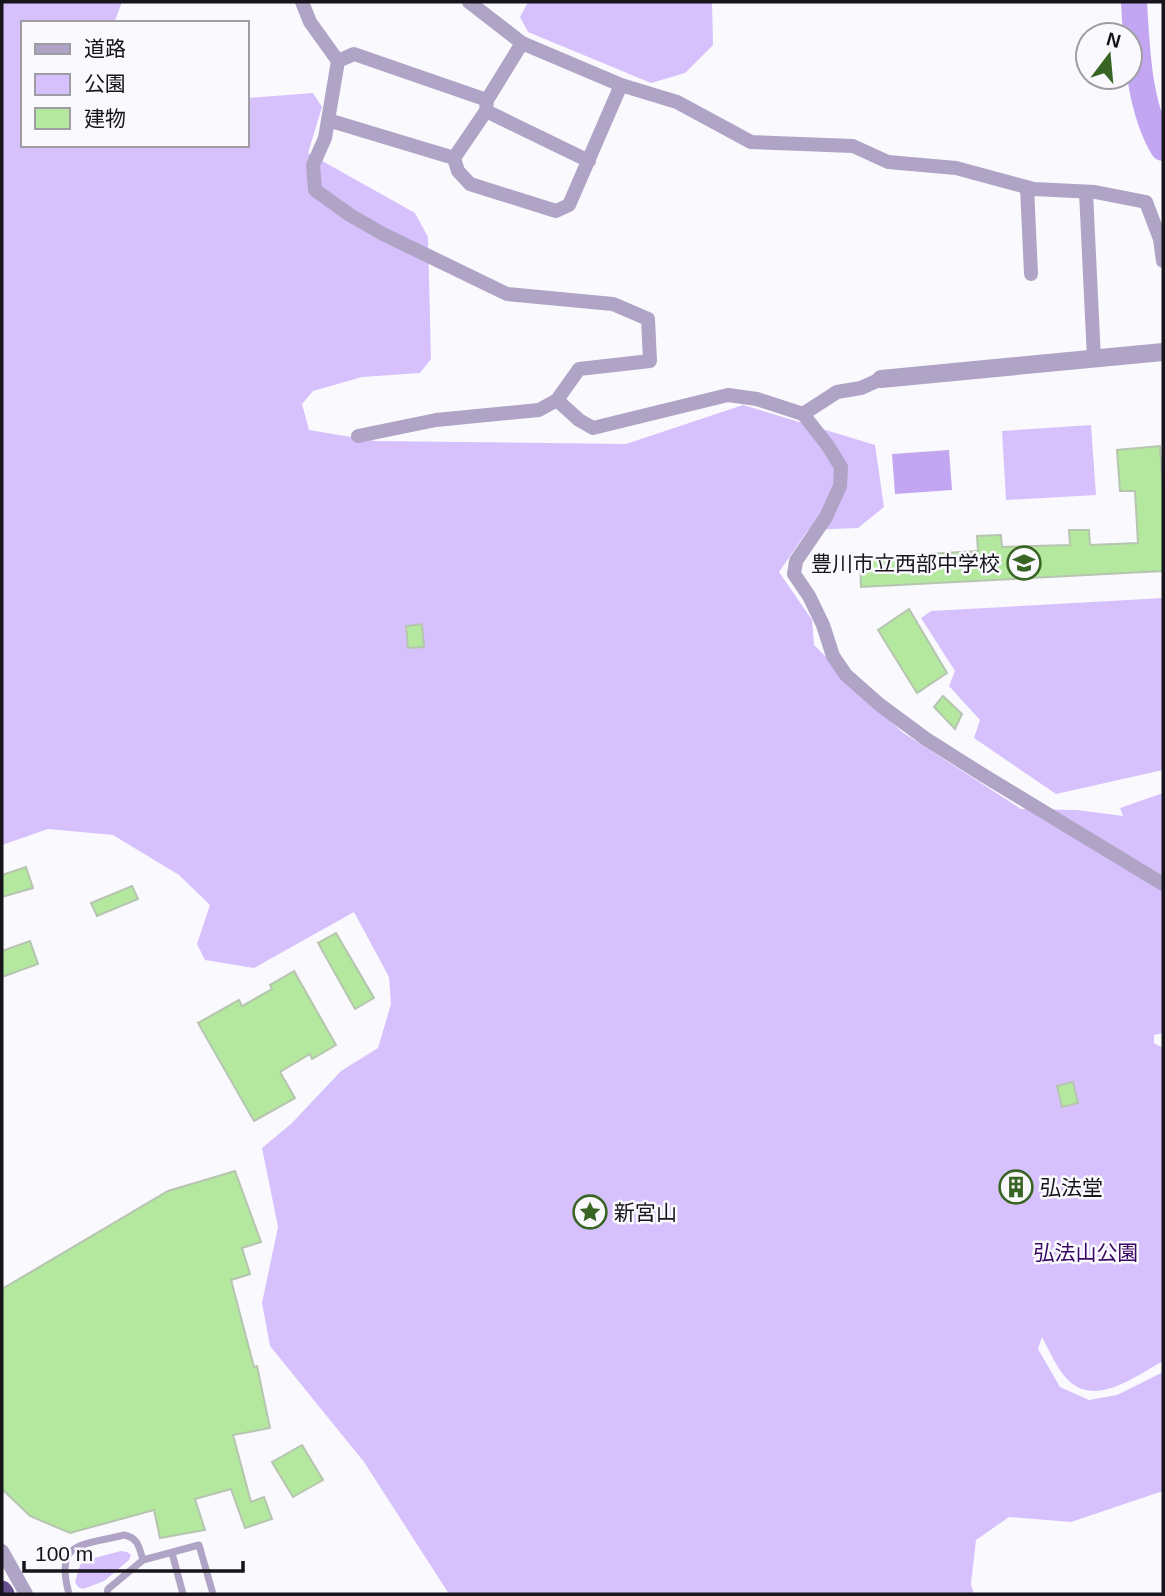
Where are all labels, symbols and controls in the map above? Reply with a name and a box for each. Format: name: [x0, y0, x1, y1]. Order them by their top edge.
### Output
legend: [21, 21, 248, 147]
north arrow: [1074, 21, 1144, 91]
text: N: [1104, 28, 1123, 52]
text: 道路: [84, 37, 126, 60]
text: 公園: [84, 72, 126, 95]
text: 建物: [84, 107, 126, 130]
school or university icon: 豊川市立西部中学校: [1005, 544, 1043, 582]
place label: 豊川市立西部中学校: [811, 552, 1000, 575]
building icon: 弘法堂: [997, 1168, 1035, 1206]
place label: 弘法堂: [1040, 1176, 1103, 1199]
place icon: 新宮山: [571, 1193, 609, 1231]
place label: 新宮山: [614, 1201, 677, 1224]
park label: 弘法山公園: [1034, 1241, 1139, 1264]
scale bar: [24, 1530, 243, 1574]
text: 100 m: [35, 1542, 93, 1565]

